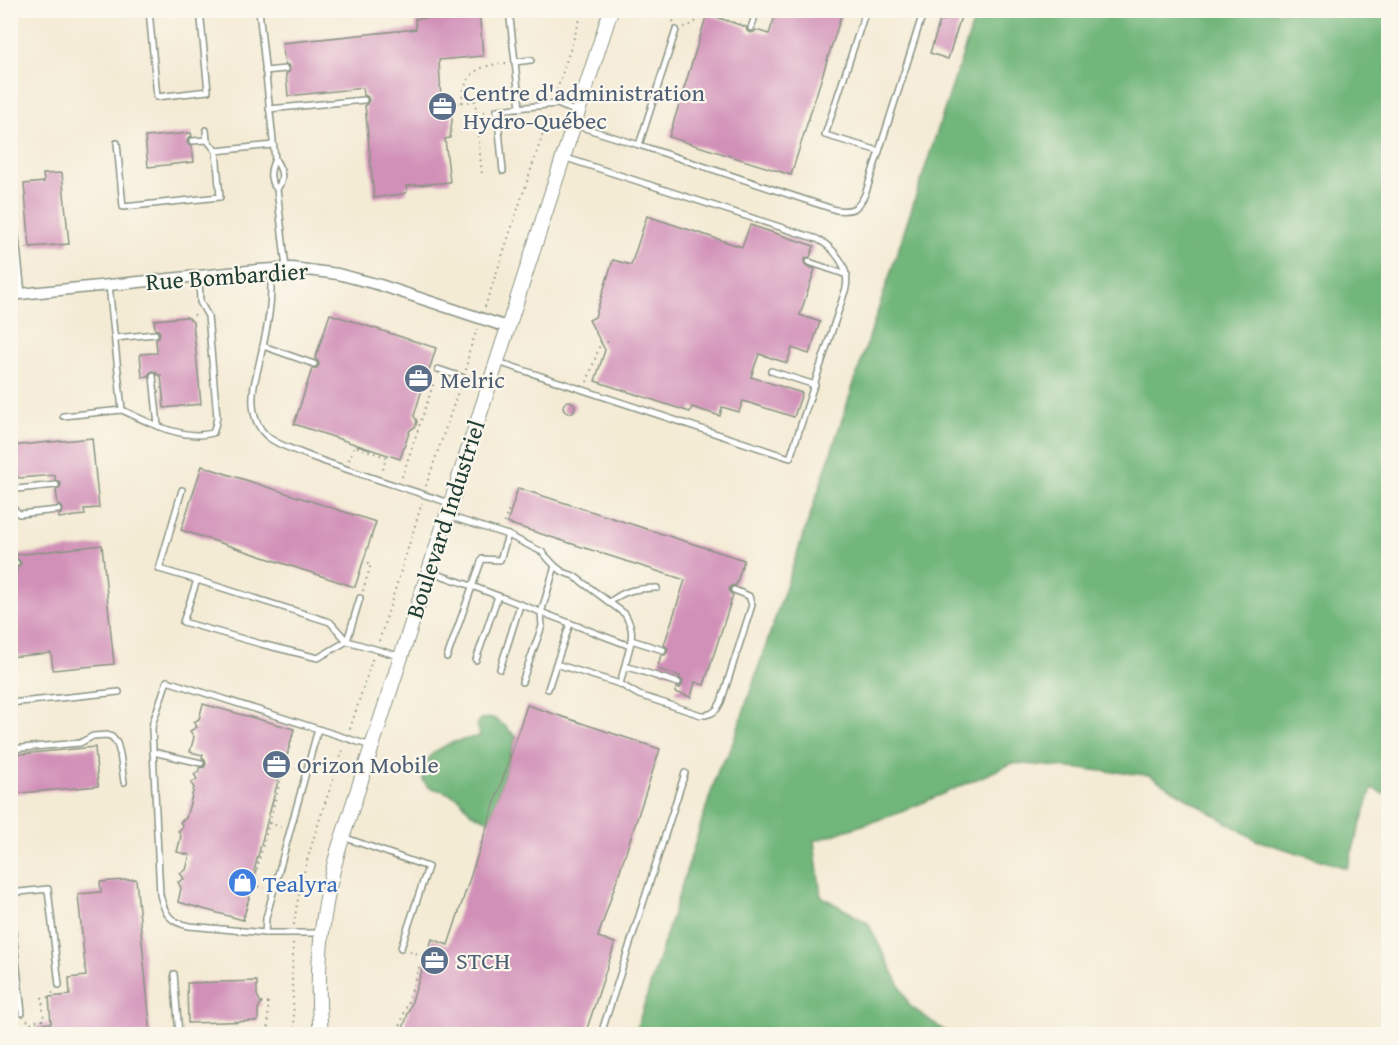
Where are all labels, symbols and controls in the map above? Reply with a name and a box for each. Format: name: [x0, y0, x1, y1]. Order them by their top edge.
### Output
place label: Centre d'administration Hydro-Québec: [463, 75, 705, 138]
office icon: Centre d'administration Hydro-Québec: [426, 90, 458, 122]
street label: Rue Bombardier: [145, 253, 310, 299]
place label: Melric: [440, 362, 505, 397]
office icon: Melric: [403, 363, 435, 395]
street label: Boulevard Industriel: [396, 415, 494, 623]
place label: Orizon Mobile: [297, 747, 439, 782]
office icon: Orizon Mobile: [260, 748, 292, 780]
place label: Tealyra: [263, 866, 338, 901]
shop icon: Tealyra: [226, 867, 258, 899]
place label: STCH: [456, 943, 510, 978]
office icon: STCH: [419, 944, 451, 976]

